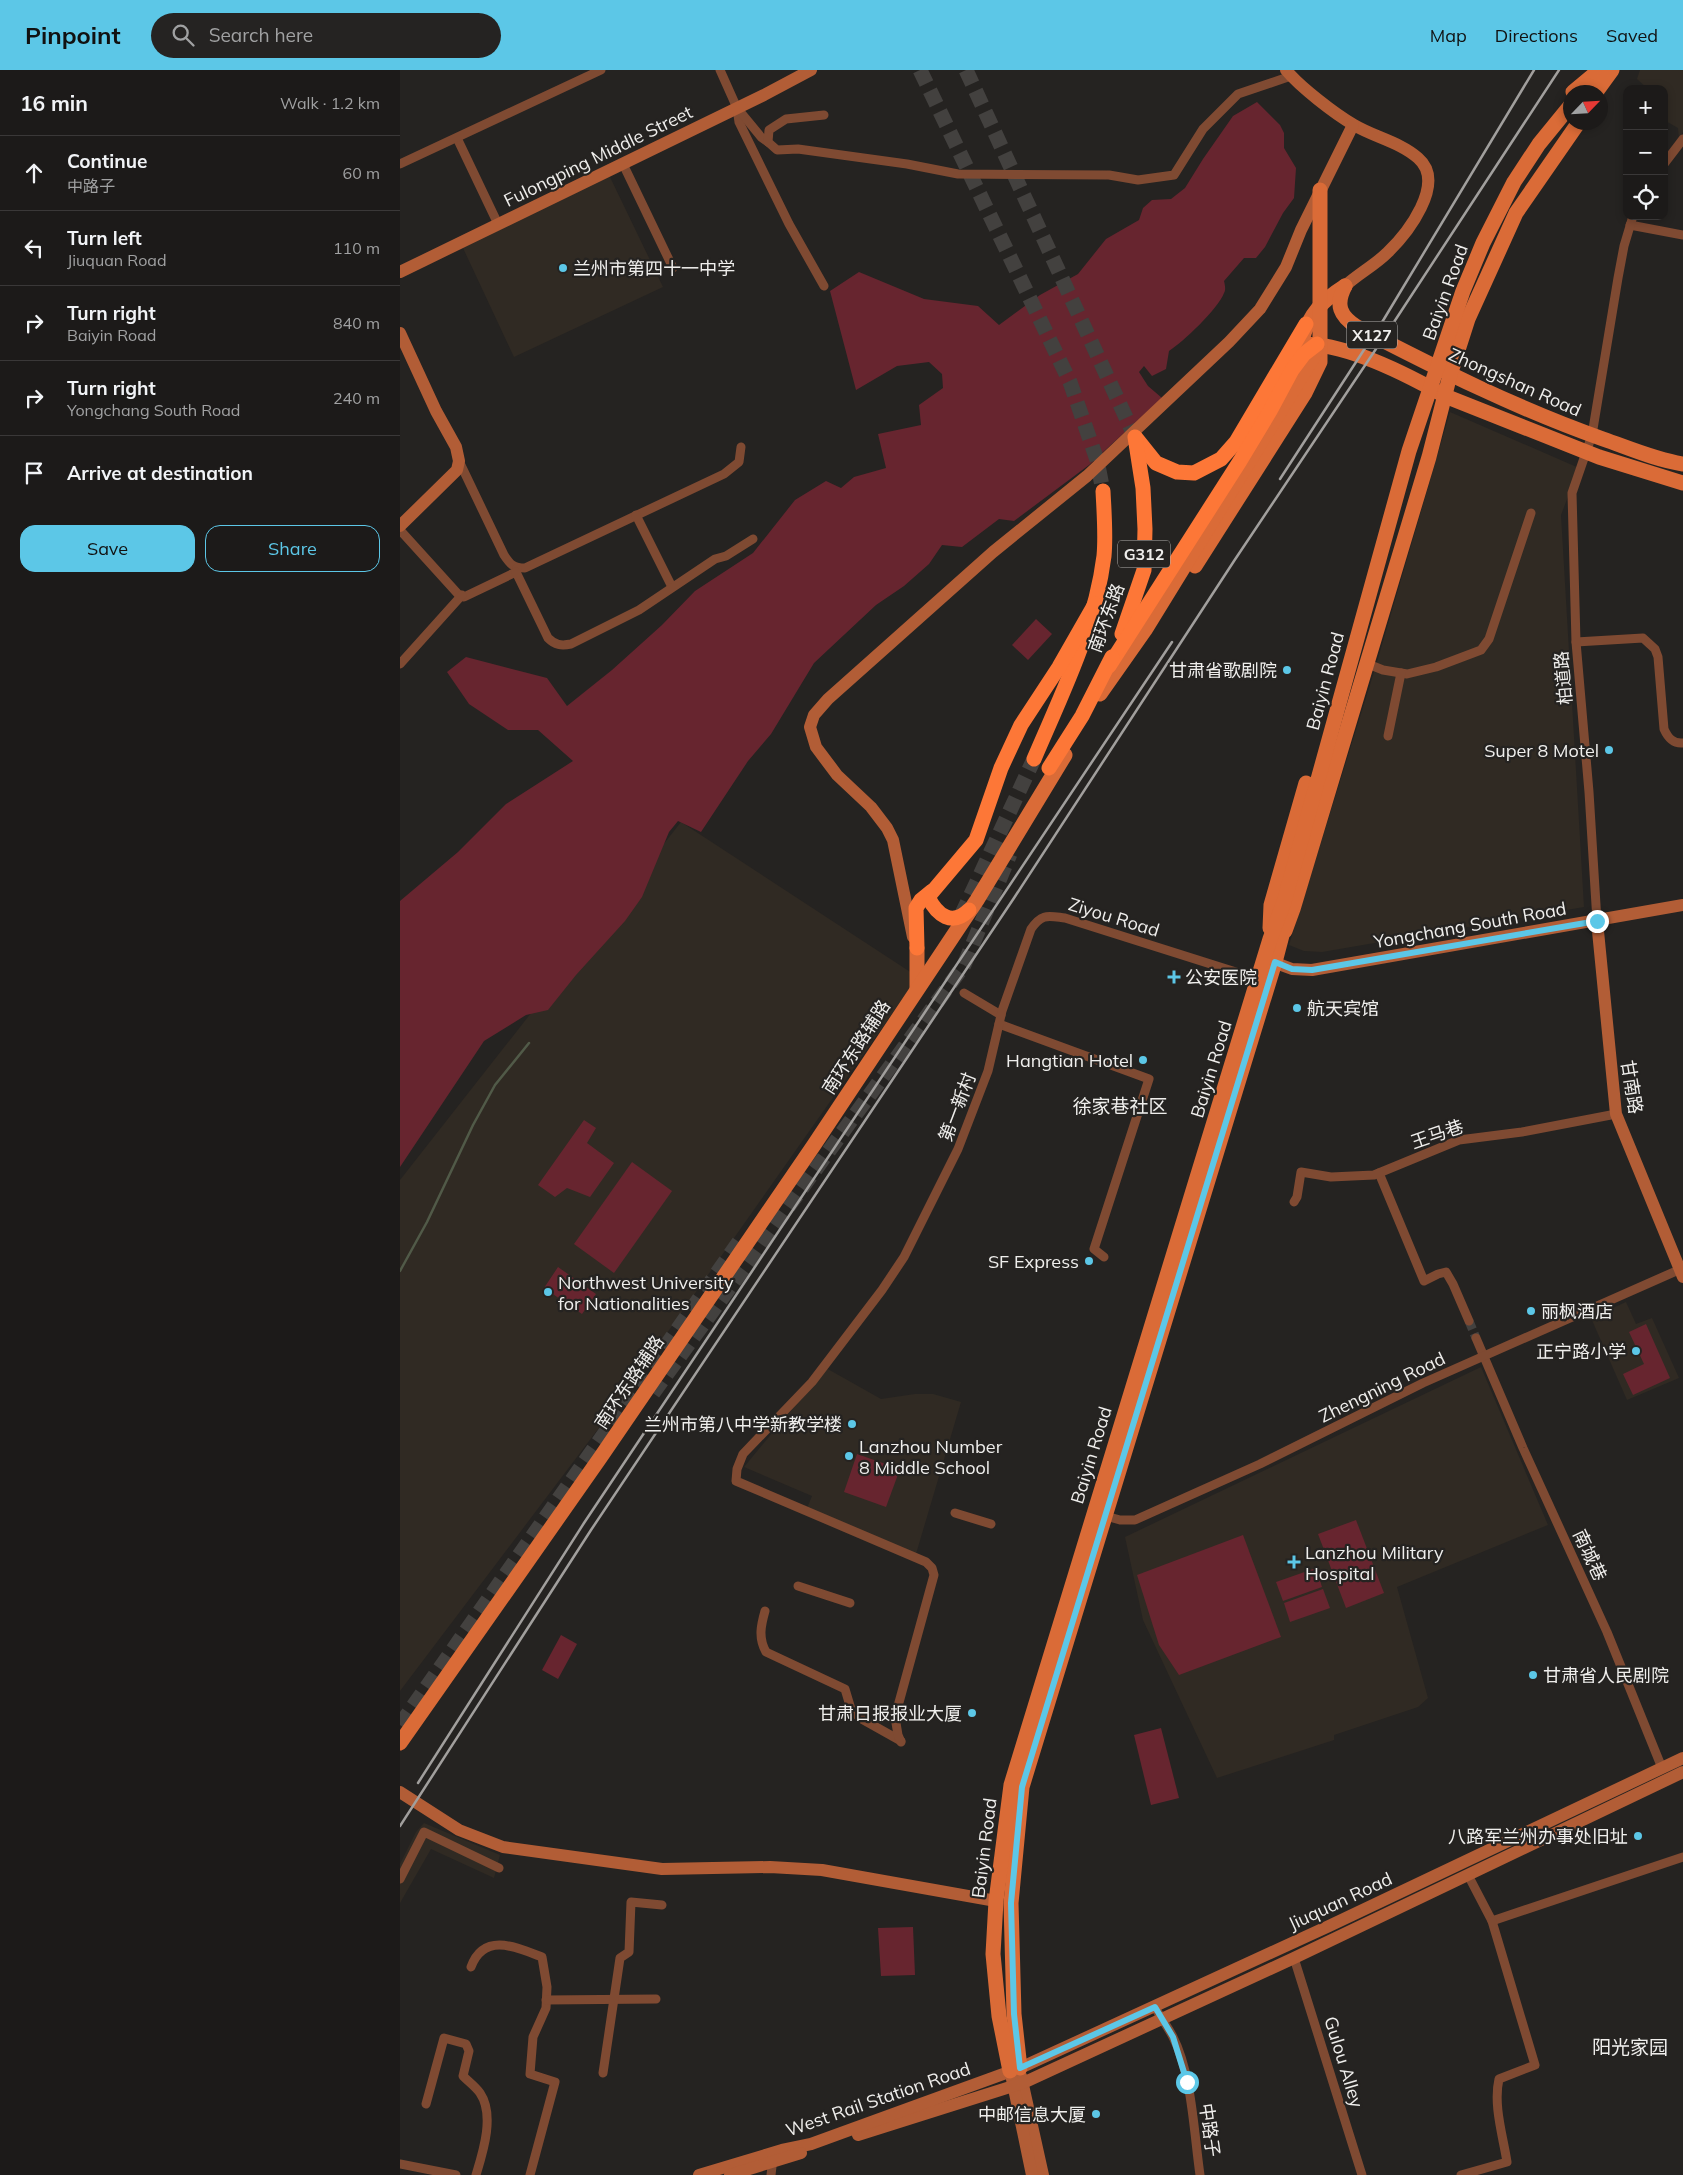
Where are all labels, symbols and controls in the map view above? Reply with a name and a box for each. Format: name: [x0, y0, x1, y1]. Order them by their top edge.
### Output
search box: [151, 13, 501, 58]
text: Pinpoint: [25, 20, 121, 50]
icon: search: [169, 21, 197, 49]
text: Search here: [209, 23, 313, 47]
text: Map: [1430, 24, 1467, 47]
text: Directions: [1495, 24, 1578, 47]
text: Saved: [1606, 24, 1658, 47]
north arrow: [1563, 85, 1608, 130]
map controls: [1623, 85, 1668, 220]
button: +: [1623, 85, 1668, 130]
text: 16 min: [20, 90, 88, 116]
text: Walk · 1.2 km: [280, 93, 380, 113]
street label: Fulongping Middle Street: [500, 100, 696, 212]
button: −: [1623, 130, 1668, 175]
text: Continue: [67, 149, 147, 173]
icon: ahead: [20, 159, 48, 187]
text: 60 m: [343, 163, 380, 183]
button: locate: [1623, 175, 1668, 220]
text: 中路子: [67, 176, 115, 196]
text: Turn left: [67, 226, 142, 250]
icon: left: [20, 234, 48, 262]
text: 110 m: [333, 238, 380, 258]
street label: Baiyin Road: [1417, 241, 1473, 343]
text: Jiuquan Road: [67, 250, 167, 270]
place label: 兰州市第四十一中学: [573, 257, 735, 280]
marker: 兰州市第四十一中学: [557, 262, 569, 274]
text: Turn right: [67, 301, 156, 325]
icon: right: [20, 309, 48, 337]
text: 840 m: [333, 313, 380, 333]
road number: X127: [1347, 322, 1397, 348]
text: Baiyin Road: [67, 325, 156, 345]
street label: Zhongshan Road: [1445, 342, 1585, 422]
text: Turn right: [67, 376, 156, 400]
icon: right: [20, 384, 48, 412]
text: 240 m: [333, 388, 380, 408]
text: Yongchang South Road: [67, 400, 240, 420]
icon: arrive: [20, 459, 48, 487]
text: Arrive at destination: [67, 461, 253, 485]
button: Save: [20, 525, 195, 572]
button: Share: [205, 525, 380, 572]
road number: G312: [1118, 540, 1170, 568]
street label: 南环东路: [1083, 580, 1129, 656]
street label: Baiyin Road: [1301, 629, 1349, 733]
street label: 柏道路: [1549, 650, 1577, 706]
place label: 甘肃省歌剧院: [1169, 659, 1277, 682]
marker: 甘肃省歌剧院: [1281, 664, 1293, 676]
place label: Super 8 Motel: [1484, 739, 1599, 762]
marker: Super 8 Motel: [1603, 744, 1615, 756]
street label: Ziyou Road: [1066, 892, 1162, 942]
street label: Yongchang South Road: [1371, 897, 1568, 953]
route end: [1586, 910, 1609, 933]
place label: 公安医院: [1185, 966, 1257, 989]
marker: 公安医院: [1167, 970, 1181, 984]
street label: 南环东路辅路: [817, 995, 895, 1099]
place label: 航天宾馆: [1307, 997, 1379, 1020]
marker: 航天宾馆: [1291, 1002, 1303, 1014]
street label: Baiyin Road: [1185, 1018, 1237, 1120]
place label: Hangtian Hotel: [1006, 1049, 1133, 1072]
marker: Hangtian Hotel: [1137, 1054, 1149, 1066]
street label: 甘南路: [1616, 1059, 1648, 1115]
street label: 第一新村: [933, 1069, 981, 1145]
district label: 徐家巷社区: [1072, 1094, 1168, 1118]
street label: 王马巷: [1408, 1114, 1466, 1154]
place label: SF Express: [988, 1250, 1079, 1273]
marker: SF Express: [1083, 1255, 1095, 1267]
place label: Northwest University for Nationalities: [558, 1271, 734, 1315]
marker: Northwest University for Nationalities: [542, 1286, 554, 1298]
place label: 丽枫酒店: [1541, 1300, 1613, 1323]
marker: 丽枫酒店: [1525, 1305, 1537, 1317]
street label: 南环东路辅路: [589, 1331, 669, 1433]
place label: 正宁路小学: [1536, 1340, 1626, 1363]
marker: 正宁路小学: [1630, 1345, 1642, 1357]
street label: Zhengning Road: [1315, 1347, 1449, 1427]
street label: Baiyin Road: [1065, 1404, 1117, 1506]
place label: 兰州市第八中学新教学楼: [644, 1413, 842, 1436]
marker: 兰州市第八中学新教学楼: [846, 1418, 858, 1430]
place label: Lanzhou Number 8 Middle School: [859, 1435, 1003, 1479]
marker: Lanzhou Number 8 Middle School: [843, 1450, 855, 1462]
street label: 南城巷: [1568, 1526, 1612, 1584]
place label: Lanzhou Military Hospital: [1305, 1541, 1444, 1585]
marker: Lanzhou Military Hospital: [1287, 1555, 1301, 1569]
place label: 甘肃省人民剧院: [1543, 1664, 1669, 1687]
marker: 甘肃省人民剧院: [1527, 1669, 1539, 1681]
place label: 甘肃日报报业大厦: [818, 1702, 962, 1725]
marker: 甘肃日报报业大厦: [966, 1707, 978, 1719]
street label: Baiyin Road: [966, 1797, 1002, 1899]
place label: 八路军兰州办事处旧址: [1448, 1825, 1628, 1848]
marker: 八路军兰州办事处旧址: [1632, 1830, 1644, 1842]
street label: Jiuquan Road: [1284, 1867, 1396, 1935]
street label: Gulou Alley: [1319, 2014, 1369, 2111]
district label: 阳光家园: [1592, 2035, 1668, 2059]
street label: West Rail Station Road: [783, 2057, 973, 2141]
route start: [1176, 2071, 1199, 2094]
street label: 中路子: [1195, 2102, 1225, 2158]
place label: 中邮信息大厦: [978, 2103, 1086, 2126]
marker: 中邮信息大厦: [1090, 2108, 1102, 2120]

